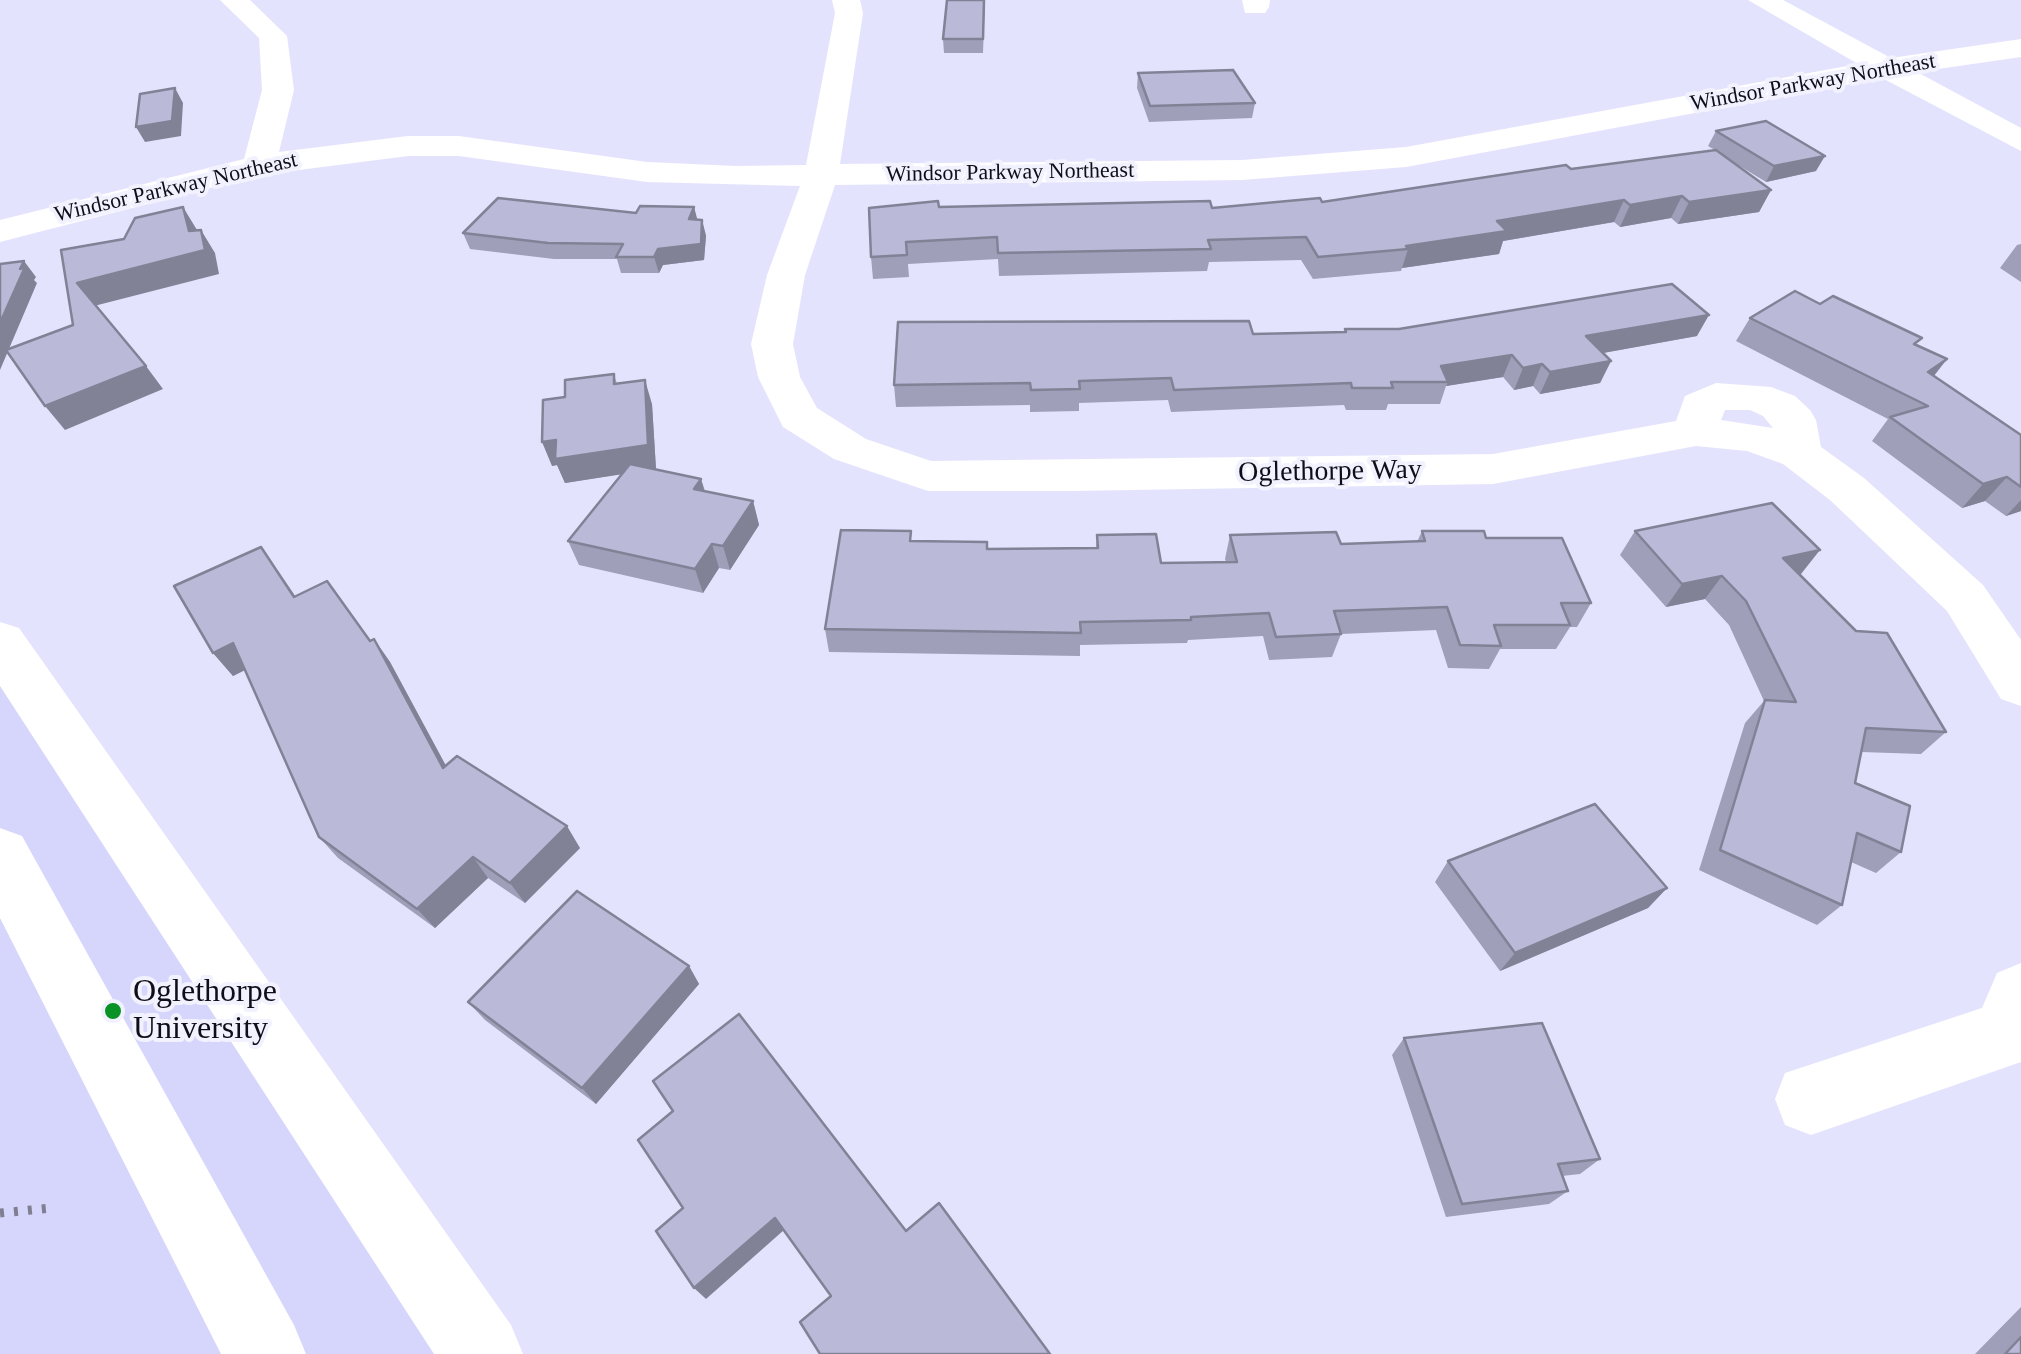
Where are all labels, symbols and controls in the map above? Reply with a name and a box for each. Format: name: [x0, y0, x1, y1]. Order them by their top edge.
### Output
street label: Windsor Parkway Northeast: [1688, 48, 1938, 118]
street label: Windsor Parkway Northeast: [52, 147, 300, 229]
street label: Windsor Parkway Northeast: [886, 158, 1134, 188]
street label: Oglethorpe Way: [1238, 454, 1422, 490]
place label: Oglethorpe University: [133, 974, 277, 1049]
marker: Oglethorpe University: [102, 1000, 124, 1022]

